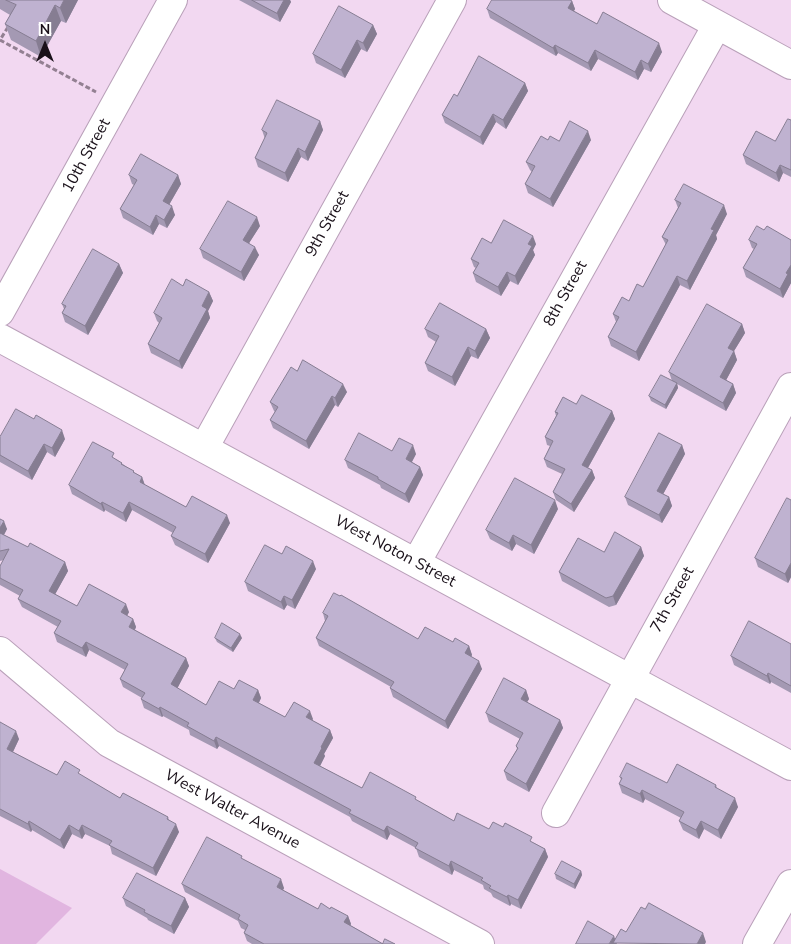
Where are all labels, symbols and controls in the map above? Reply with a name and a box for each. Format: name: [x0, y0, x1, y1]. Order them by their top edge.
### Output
north arrow: [20, 20, 70, 70]
text: N: [40, 20, 50, 39]
street label: 10th Street: [59, 116, 115, 196]
street label: 9th Street: [302, 188, 354, 260]
street label: 8th Street: [540, 258, 592, 330]
street label: West Noton Street: [331, 512, 459, 592]
street label: 7th Street: [647, 564, 699, 636]
street label: West Walter Avenue: [161, 766, 303, 854]

